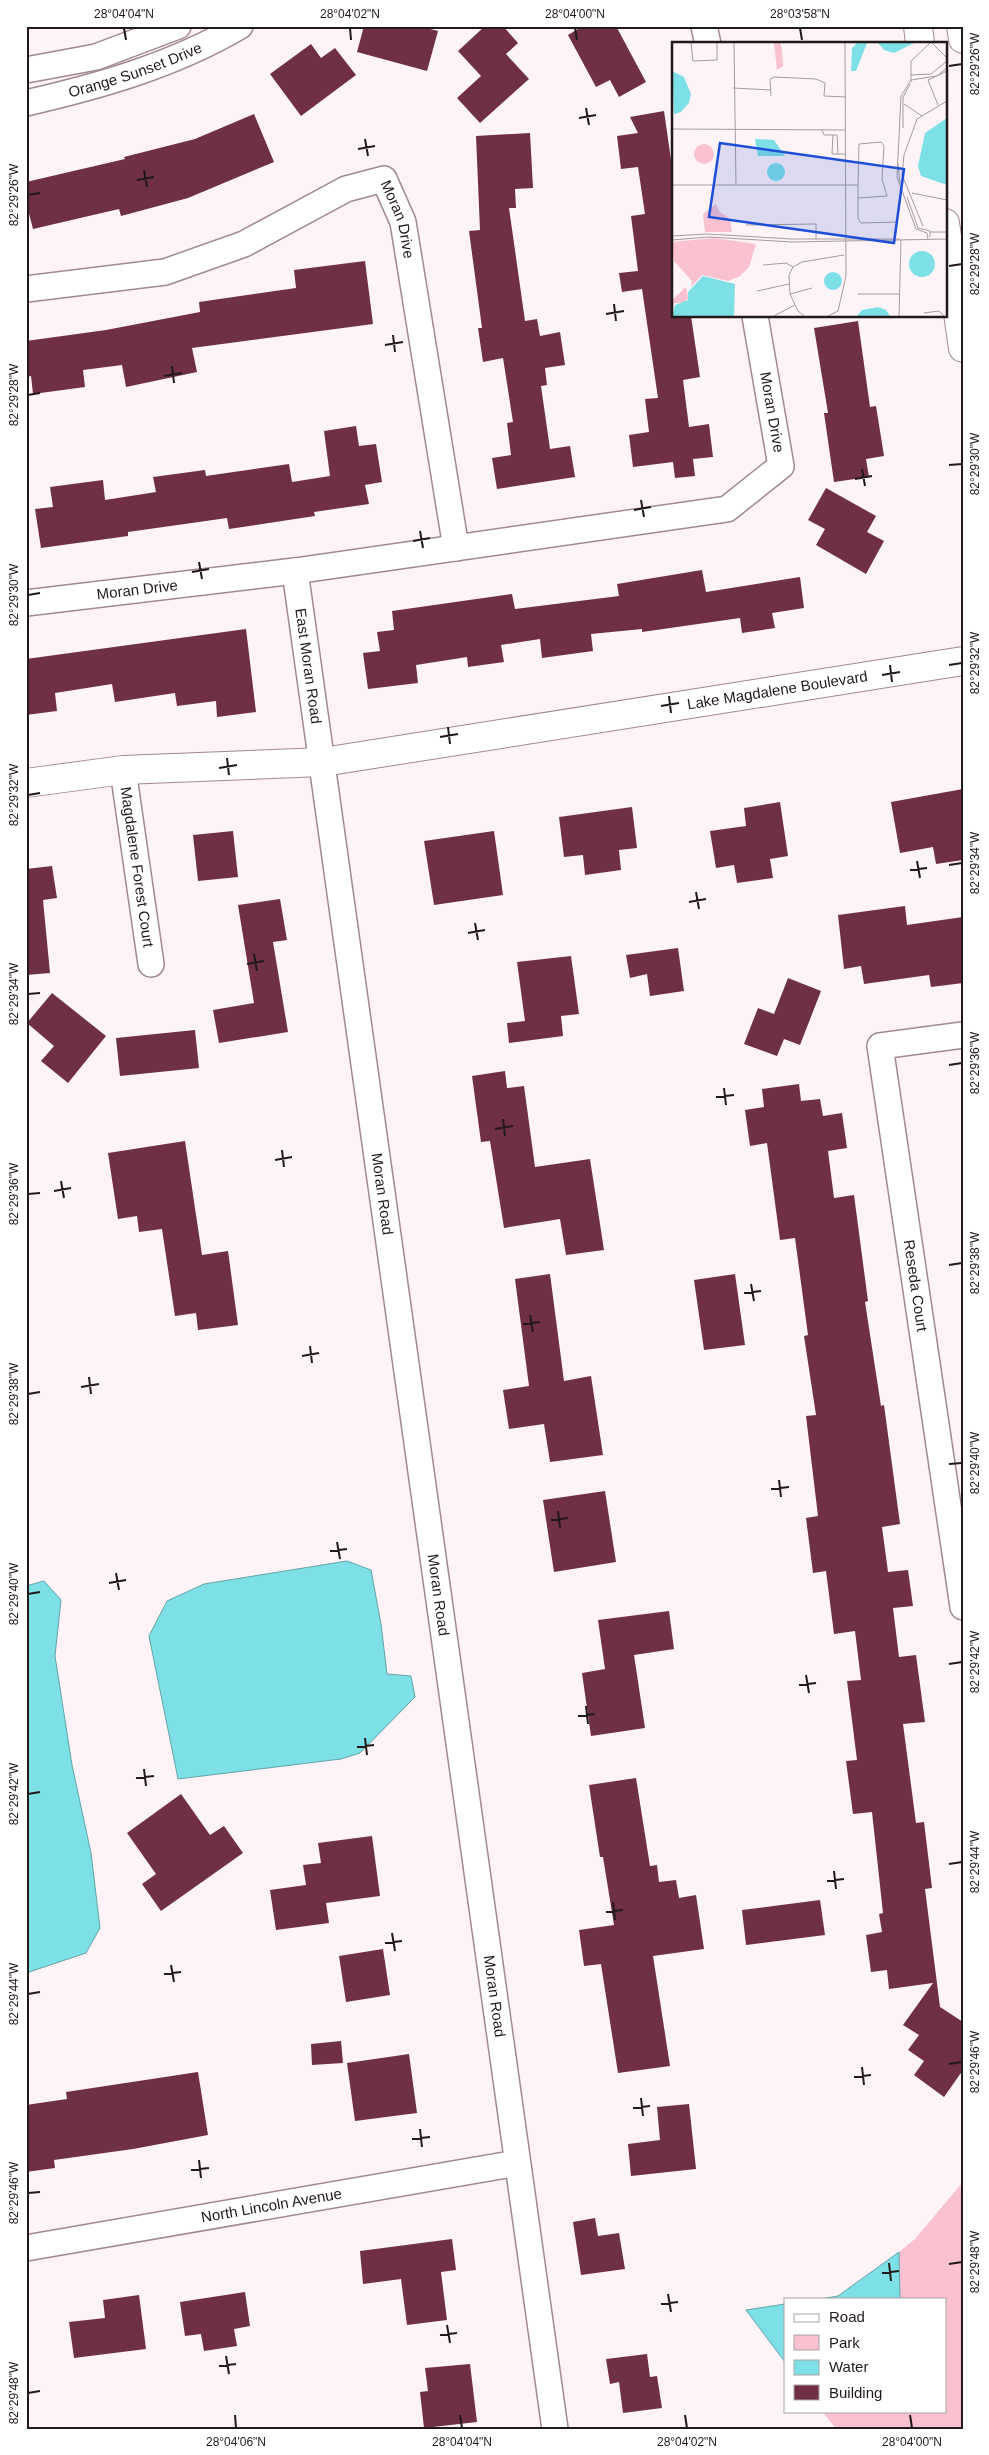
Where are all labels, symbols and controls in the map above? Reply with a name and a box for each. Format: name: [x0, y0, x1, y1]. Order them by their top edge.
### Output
text: 28°04'04"N: [94, 7, 154, 21]
text: 28°04'02"N: [320, 7, 380, 21]
text: 28°04'00"N: [545, 7, 605, 21]
text: 28°03'58"N: [770, 7, 830, 21]
text: 82°29'26"W: [968, 32, 982, 95]
street label: Orange Sunset Drive: [66, 39, 204, 100]
inset map: [672, 42, 946, 318]
text: 82°29'26"W: [7, 163, 21, 226]
street label: Moran Drive: [378, 177, 418, 260]
text: 82°29'28"W: [968, 232, 982, 295]
text: 82°29'28"W: [7, 363, 21, 426]
street label: Moran Drive: [757, 370, 788, 454]
text: 82°29'30"W: [968, 432, 982, 495]
text: 82°29'30"W: [7, 563, 21, 626]
street label: Moran Drive: [96, 576, 179, 603]
street label: East Moran Road: [292, 607, 325, 725]
text: 82°29'32"W: [968, 631, 982, 694]
street label: Lake Magdalene Boulevard: [686, 667, 869, 712]
text: 82°29'32"W: [7, 763, 21, 826]
street label: Magdalene Forest Court: [118, 786, 158, 949]
text: 82°29'34"W: [968, 831, 982, 894]
text: 82°29'34"W: [7, 962, 21, 1025]
text: 82°29'36"W: [968, 1031, 982, 1094]
street label: Moran Road: [369, 1152, 397, 1236]
text: 82°29'36"W: [7, 1162, 21, 1225]
text: 82°29'38"W: [968, 1231, 982, 1294]
street label: Reseda Court: [901, 1239, 931, 1333]
text: 82°29'38"W: [7, 1362, 21, 1425]
text: 82°29'40"W: [968, 1431, 982, 1494]
street label: Moran Road: [425, 1553, 453, 1637]
text: 82°29'40"W: [7, 1562, 21, 1625]
text: 82°29'42"W: [968, 1630, 982, 1693]
text: 82°29'42"W: [7, 1762, 21, 1825]
text: 82°29'44"W: [968, 1830, 982, 1893]
street label: Moran Road: [481, 1954, 509, 2038]
text: 82°29'44"W: [7, 1962, 21, 2025]
text: 82°29'46"W: [968, 2030, 982, 2093]
text: 82°29'46"W: [7, 2161, 21, 2224]
street label: North Lincoln Avenue: [200, 2185, 343, 2226]
text: 82°29'48"W: [968, 2230, 982, 2293]
legend: [784, 2298, 946, 2412]
text: Road: [829, 2308, 865, 2325]
text: Park: [829, 2334, 860, 2351]
text: Water: [829, 2358, 868, 2375]
text: 82°29'48"W: [7, 2361, 21, 2424]
text: Building: [829, 2384, 882, 2401]
text: 28°04'06"N: [206, 2435, 266, 2449]
text: 28°04'04"N: [432, 2435, 492, 2449]
text: 28°04'02"N: [657, 2435, 717, 2449]
text: 28°04'00"N: [882, 2435, 942, 2449]

